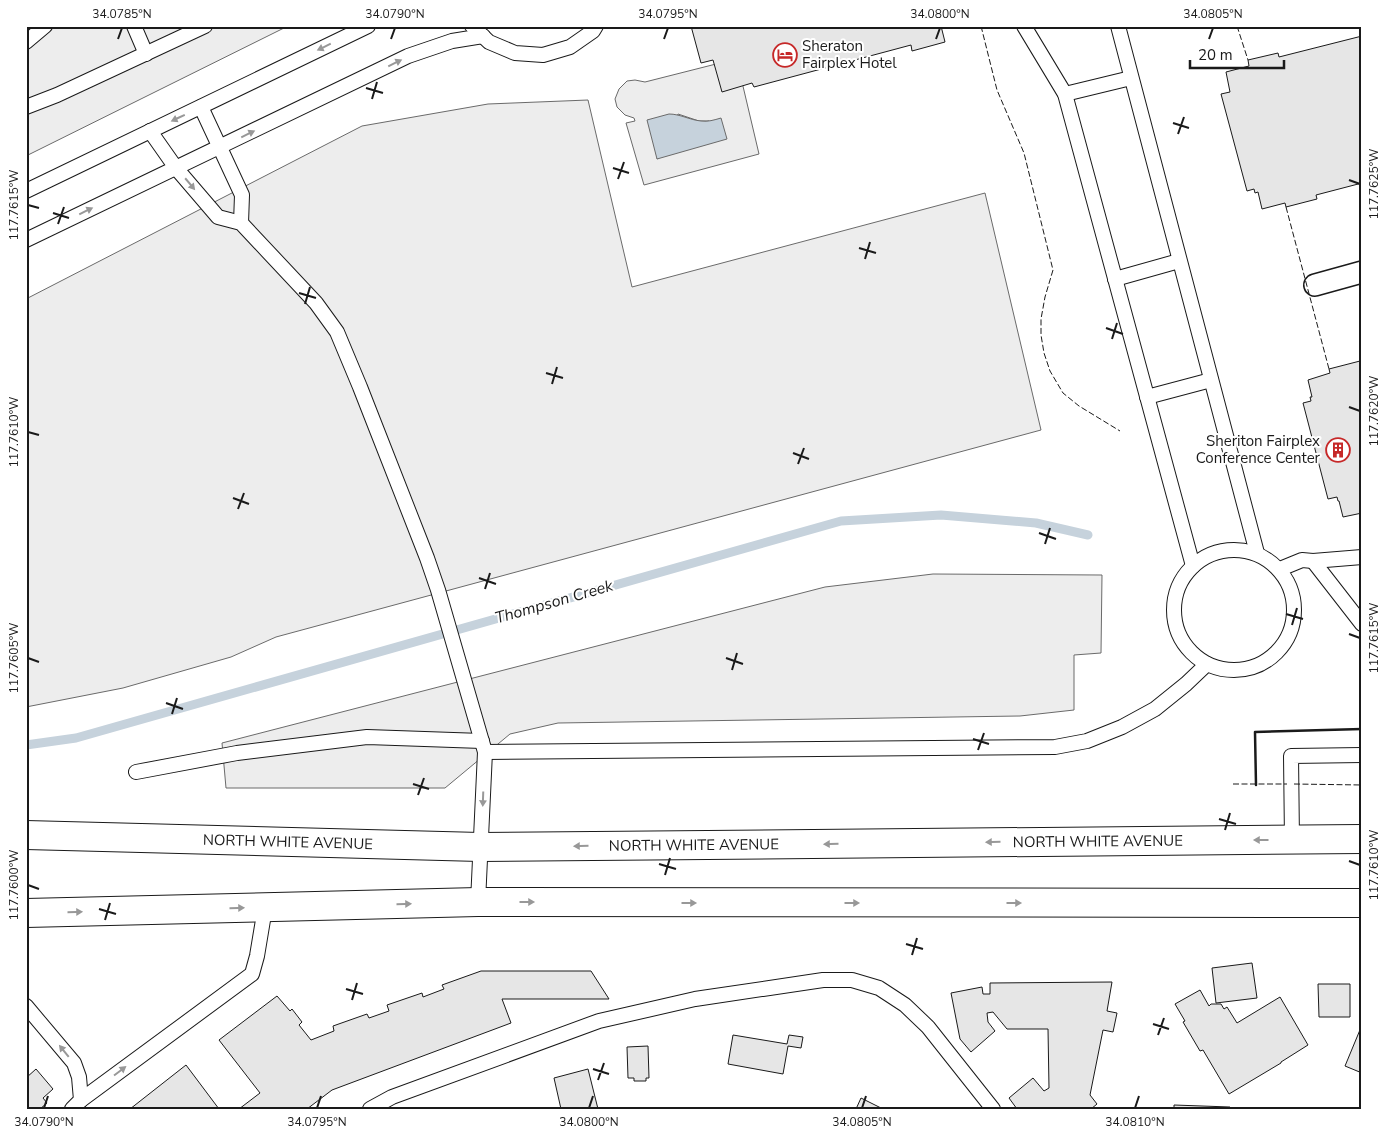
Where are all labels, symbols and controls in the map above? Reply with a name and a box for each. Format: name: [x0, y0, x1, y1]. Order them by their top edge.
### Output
text: 34.0785°N: [92, 6, 152, 22]
text: 34.0790°N: [365, 6, 425, 22]
text: 34.0795°N: [638, 6, 698, 22]
text: 34.0800°N: [910, 6, 970, 22]
text: 34.0805°N: [1183, 6, 1243, 22]
place label: Sheraton Fairplex Hotel: [802, 36, 897, 73]
scale bar: [1190, 38, 1284, 70]
hotel icon: Sheraton Fairplex Hotel: [772, 42, 798, 68]
one-way arrow: [317, 44, 331, 52]
text: 20 m: [1198, 45, 1233, 65]
one-way arrow: [388, 59, 402, 67]
one-way arrow: [171, 114, 185, 122]
one-way arrow: [241, 129, 255, 137]
text: 117.7625°W: [1366, 148, 1382, 220]
text: 117.7615°W: [6, 169, 22, 241]
one-way arrow: [184, 177, 195, 190]
one-way arrow: [79, 207, 93, 215]
text: 117.7620°W: [1366, 375, 1382, 447]
text: 117.7610°W: [6, 396, 22, 468]
place label: Sheriton Fairplex Conference Center: [1196, 431, 1321, 468]
building icon: Sheriton Fairplex Conference Center: [1325, 437, 1351, 463]
water label: Thompson Creek: [492, 574, 617, 629]
text: 117.7615°W: [1366, 602, 1382, 674]
text: 117.7605°W: [6, 622, 22, 694]
one-way arrow: [478, 792, 486, 808]
text: 117.7610°W: [1366, 829, 1382, 901]
street label: NORTH WHITE AVENUE: [203, 830, 373, 854]
street label: NORTH WHITE AVENUE: [1013, 831, 1183, 852]
street label: NORTH WHITE AVENUE: [609, 834, 779, 856]
one-way arrow: [1252, 836, 1268, 844]
one-way arrow: [985, 838, 1001, 846]
one-way arrow: [822, 840, 838, 848]
one-way arrow: [572, 842, 588, 850]
text: 117.7600°W: [6, 849, 22, 921]
one-way arrow: [519, 898, 535, 906]
one-way arrow: [682, 899, 698, 907]
one-way arrow: [844, 899, 860, 907]
one-way arrow: [1007, 899, 1023, 907]
one-way arrow: [396, 900, 412, 908]
one-way arrow: [230, 904, 246, 912]
one-way arrow: [67, 908, 83, 916]
one-way arrow: [58, 1044, 69, 1057]
one-way arrow: [113, 1066, 126, 1077]
text: 34.0790°N: [14, 1114, 74, 1130]
text: 34.0795°N: [287, 1114, 347, 1130]
text: 34.0800°N: [559, 1114, 619, 1130]
text: 34.0805°N: [832, 1114, 892, 1130]
text: 34.0810°N: [1105, 1114, 1165, 1130]

